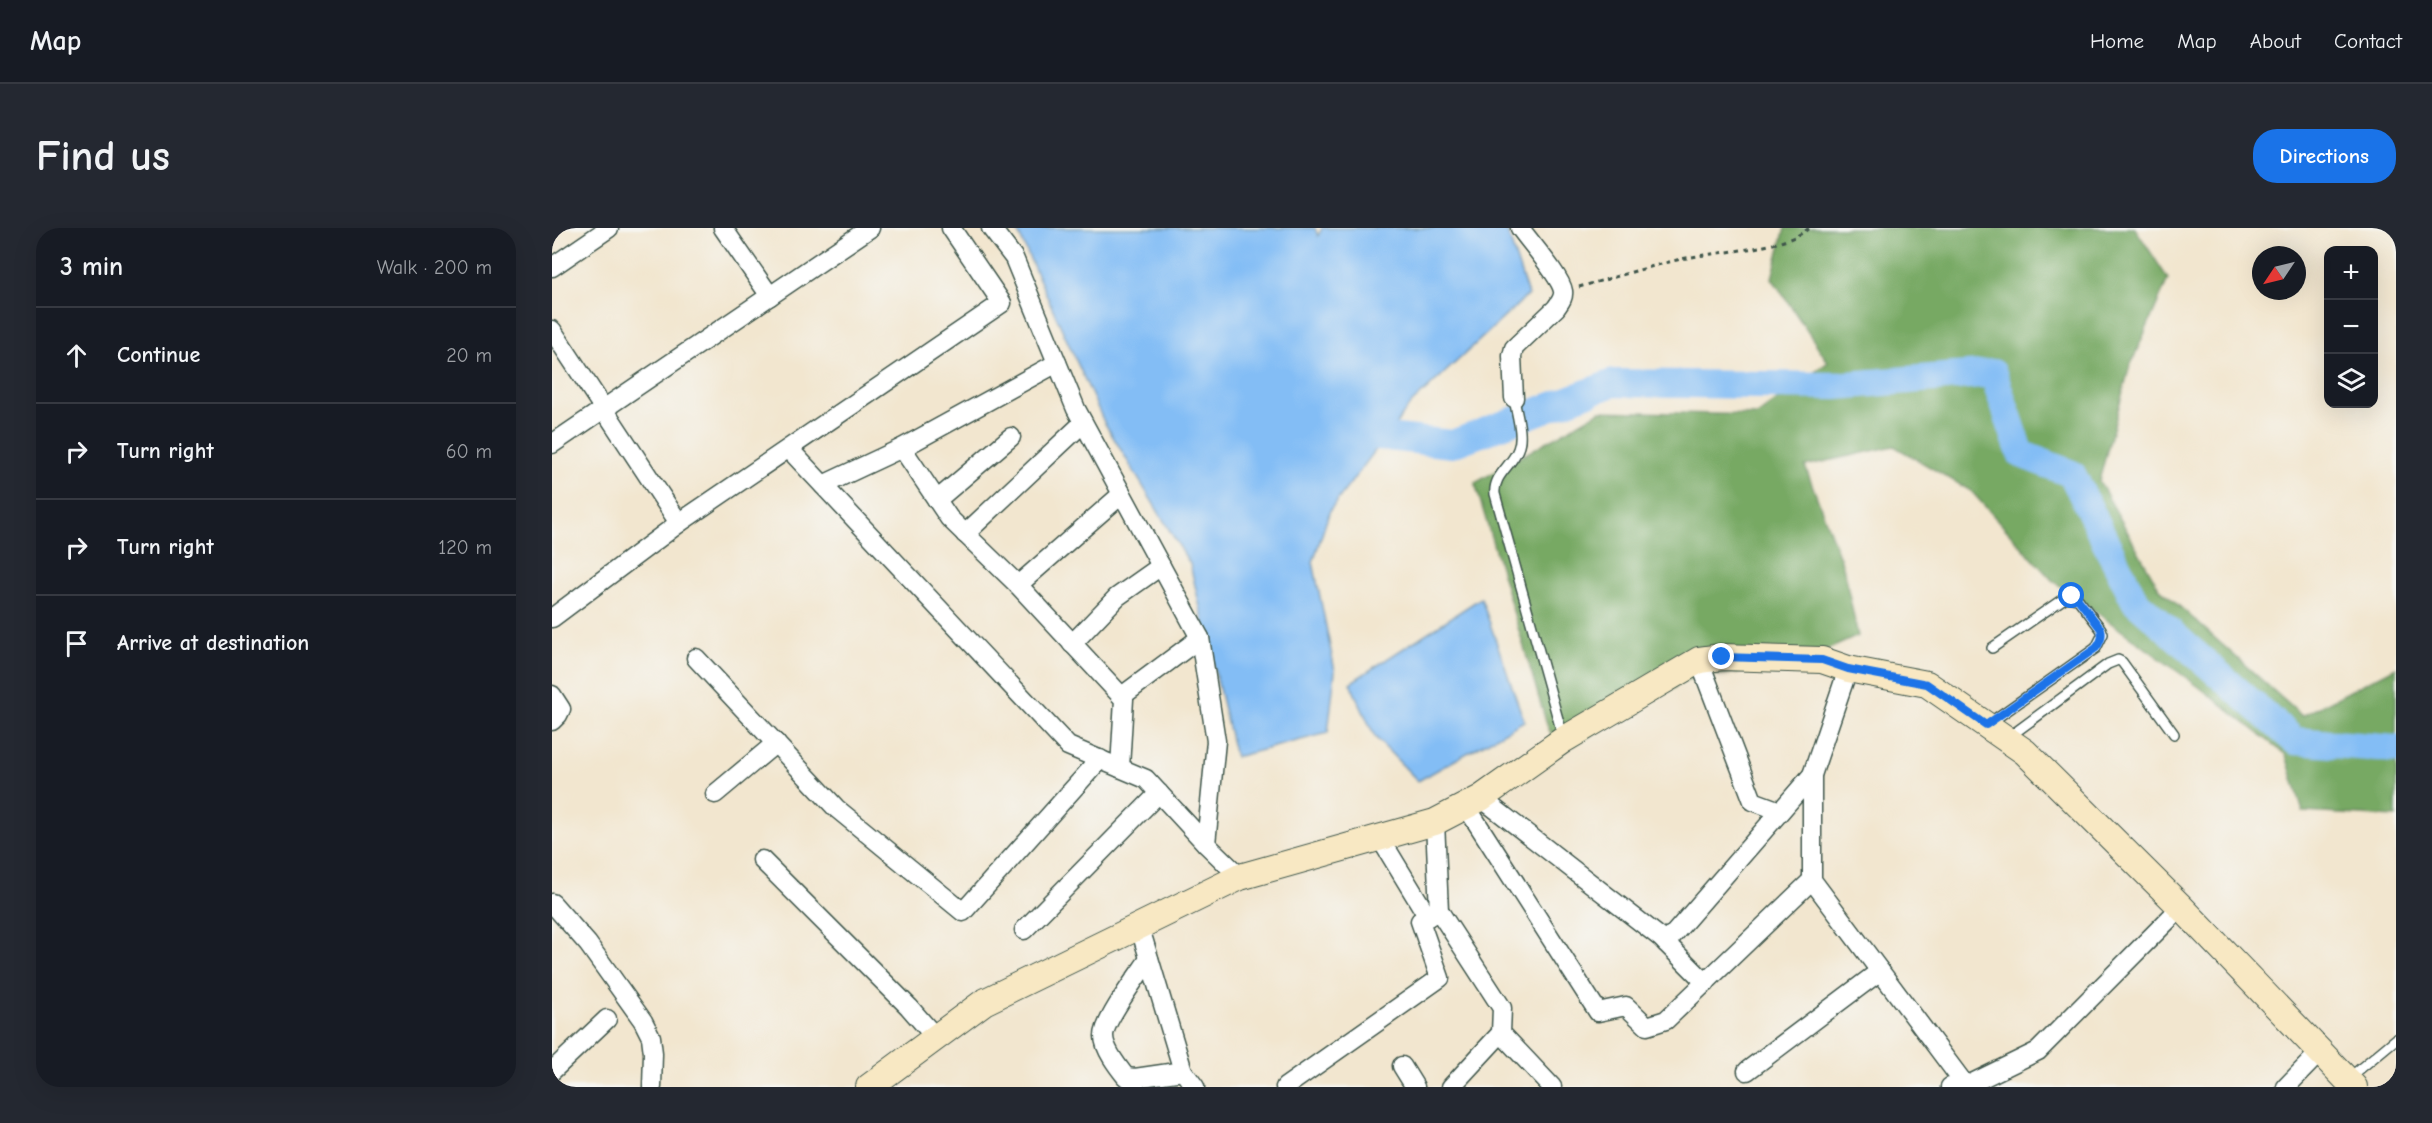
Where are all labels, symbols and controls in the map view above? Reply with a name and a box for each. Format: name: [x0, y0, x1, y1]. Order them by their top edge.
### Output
text: Map: [30, 25, 81, 57]
text: Home: [2090, 29, 2144, 53]
text: Map: [2177, 29, 2217, 53]
text: About: [2250, 29, 2301, 53]
text: Contact: [2334, 29, 2402, 53]
button: Directions: [2253, 129, 2396, 183]
text: Find us: [36, 132, 170, 181]
north arrow: [2252, 246, 2306, 300]
map controls: [2324, 246, 2378, 408]
button: +: [2324, 246, 2378, 300]
text: 3 min: [60, 252, 123, 282]
text: Walk · 200 m: [377, 256, 492, 279]
button: −: [2324, 300, 2378, 354]
icon: ahead: [60, 339, 93, 372]
text: Continue: [117, 342, 200, 368]
text: 20 m: [446, 344, 492, 367]
button: layers: [2324, 354, 2378, 408]
icon: right: [60, 435, 93, 468]
text: Turn right: [117, 438, 214, 464]
text: 60 m: [446, 440, 492, 463]
icon: right: [60, 531, 93, 564]
text: Turn right: [117, 534, 214, 560]
text: 120 m: [438, 536, 492, 559]
route start: [2058, 582, 2084, 608]
icon: arrive: [60, 627, 93, 660]
text: Arrive at destination: [117, 630, 309, 656]
route end: [1708, 643, 1734, 669]

